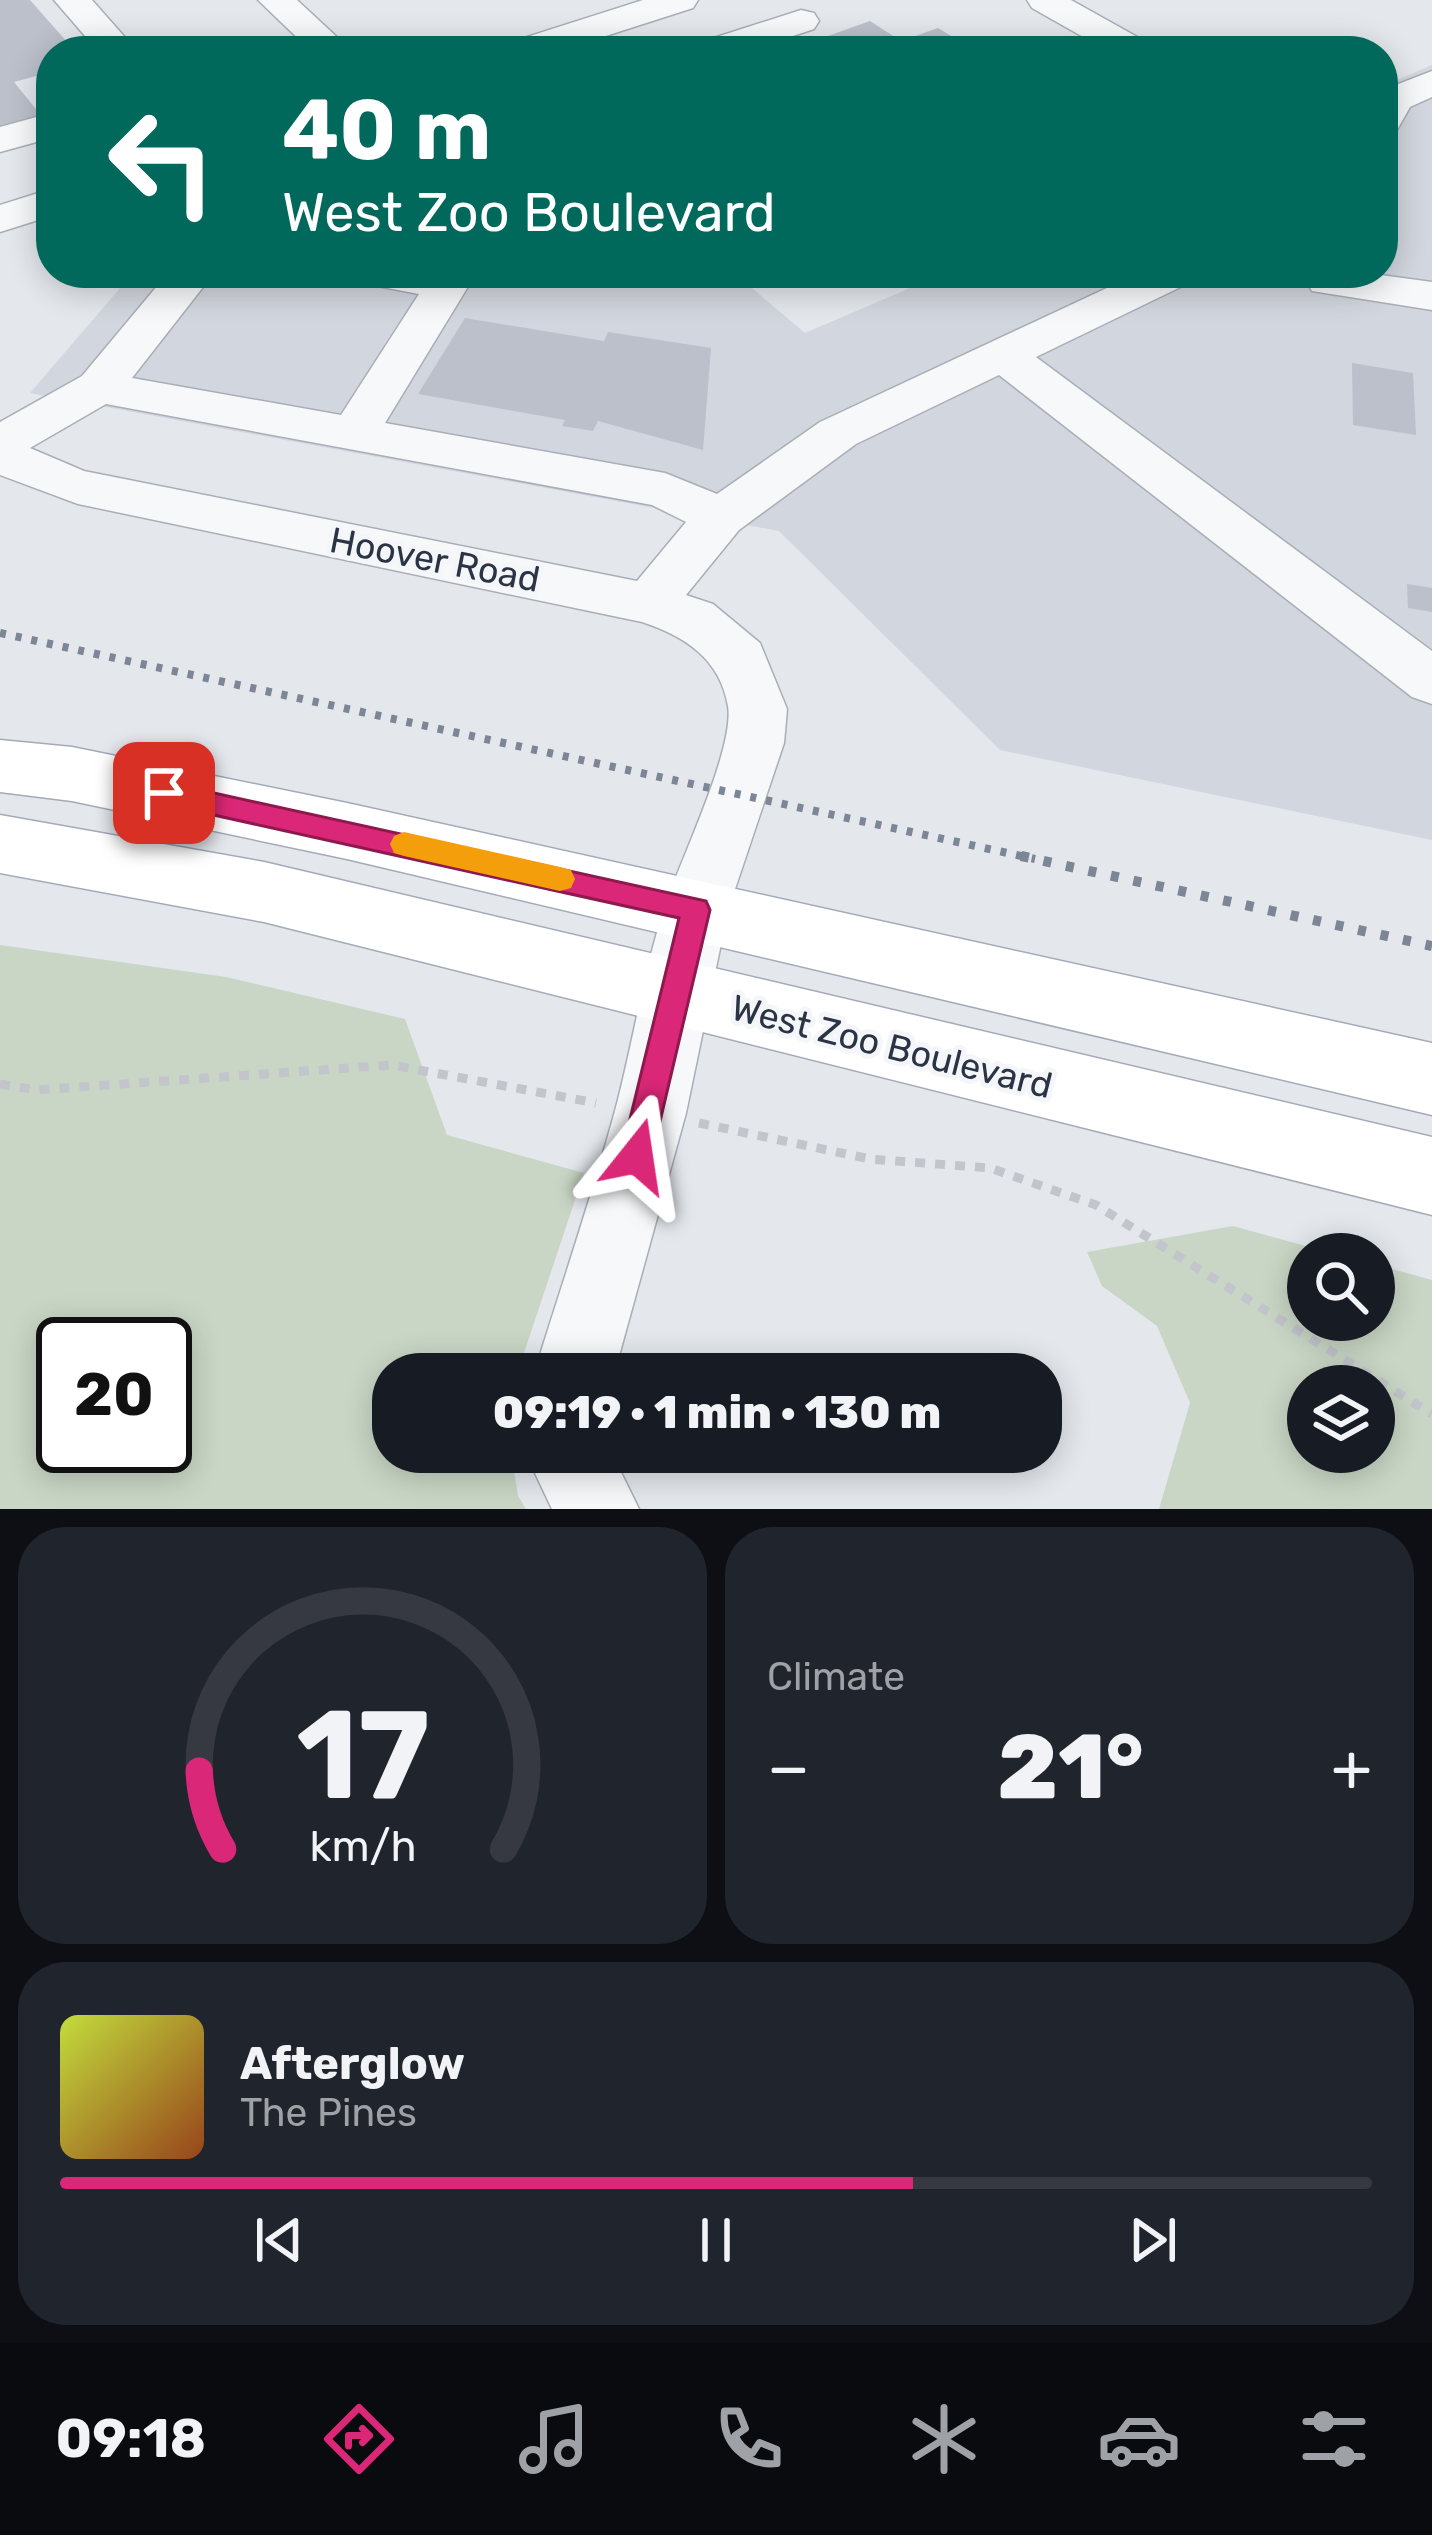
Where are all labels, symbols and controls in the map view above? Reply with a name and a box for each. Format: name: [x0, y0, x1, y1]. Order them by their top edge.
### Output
text: 40 m: [282, 80, 491, 180]
icon: left: [84, 84, 240, 240]
text: West Zoo Boulevard: [282, 181, 776, 245]
street label: Hoover Road: [326, 518, 543, 601]
pin: [113, 742, 215, 844]
icon: arrive: [131, 760, 197, 826]
street label: West Zoo Boulevard: [727, 986, 1057, 1107]
position arrow: [574, 1093, 700, 1219]
map controls: [1287, 1233, 1395, 1473]
button: search: [1287, 1233, 1395, 1341]
speed limit sign: 20: [36, 1317, 192, 1473]
button: layers: [1287, 1365, 1395, 1473]
text: 09:19 · 1 min · 130 m: [493, 1386, 941, 1439]
text: Climate: [767, 1654, 905, 1700]
text: 17: [296, 1681, 429, 1829]
text: 21°: [997, 1714, 1143, 1821]
text: −: [767, 1728, 810, 1807]
text: +: [1331, 1728, 1372, 1807]
text: km/h: [309, 1820, 416, 1871]
text: Afterglow: [240, 2037, 465, 2090]
text: The Pines: [240, 2090, 417, 2136]
icon: previous: [246, 2207, 312, 2273]
icon: pause: [683, 2207, 749, 2273]
icon: next: [1120, 2207, 1186, 2273]
icon: directions: [317, 2397, 401, 2481]
icon: music: [512, 2397, 596, 2481]
icon: phone: [707, 2397, 791, 2481]
icon: climate: [902, 2397, 986, 2481]
icon: car: [1097, 2397, 1181, 2481]
icon: filters: [1292, 2397, 1376, 2481]
text: 09:18: [56, 2407, 206, 2471]

